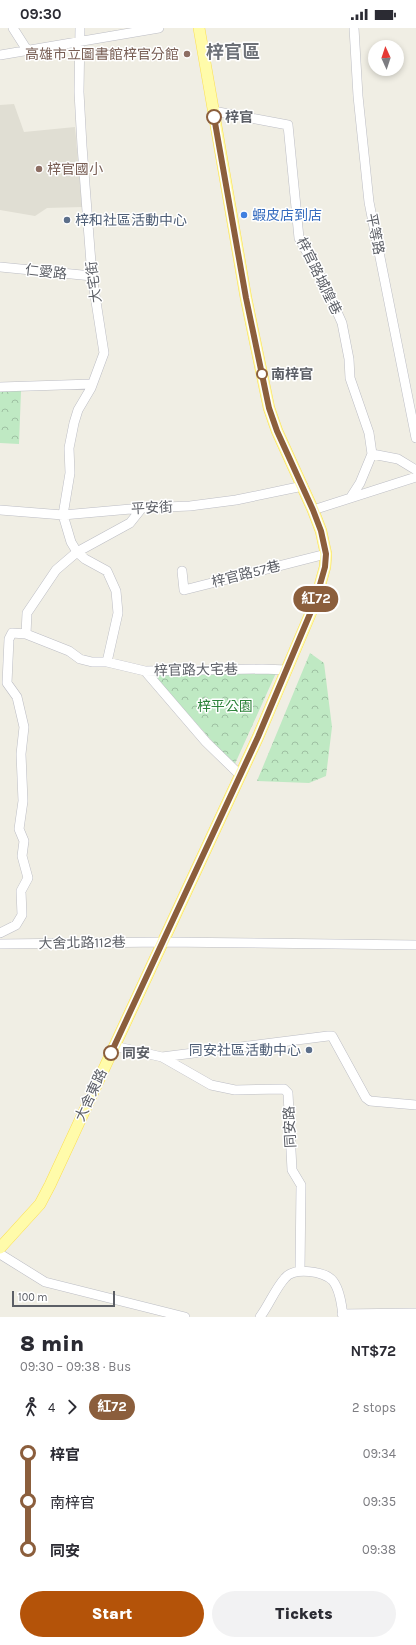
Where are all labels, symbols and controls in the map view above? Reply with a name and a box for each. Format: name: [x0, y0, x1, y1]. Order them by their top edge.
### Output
text: 09:30: [20, 5, 62, 23]
north arrow: [368, 40, 404, 76]
map controls: [368, 40, 404, 76]
district label: 梓官區: [206, 41, 260, 63]
place label: 高雄市立圖書館梓官分館: [25, 46, 179, 63]
marker: 高雄市立圖書館梓官分館: [182, 49, 192, 59]
marker: 梓官: [206, 109, 222, 125]
place label: 梓官: [225, 109, 253, 126]
place label: 梓官國小: [47, 161, 103, 178]
marker: 梓官國小: [34, 164, 44, 174]
place label: 蝦皮店到店: [252, 207, 322, 224]
marker: 蝦皮店到店: [239, 210, 249, 220]
place label: 梓和社區活動中心: [75, 212, 187, 229]
street label: 平等路: [363, 212, 387, 256]
marker: 梓和社區活動中心: [62, 215, 72, 225]
street label: 梓官路城隍巷: [293, 235, 345, 317]
street label: 大宅街: [83, 260, 105, 304]
street label: 仁愛路: [24, 261, 68, 283]
place label: 南梓官: [271, 366, 313, 383]
marker: 南梓官: [256, 368, 268, 380]
street label: 平安街: [131, 498, 173, 518]
street label: 梓官路57巷: [210, 557, 282, 591]
line badge: 紅72: [293, 586, 339, 612]
text: 紅72: [301, 590, 331, 607]
street label: 梓官路大宅巷: [154, 661, 238, 679]
park label: 梓平公園: [197, 698, 253, 715]
street label: 大舍北路112巷: [38, 934, 126, 952]
place label: 同安社區活動中心: [189, 1042, 301, 1059]
marker: 同安: [103, 1045, 119, 1061]
place label: 同安: [122, 1045, 150, 1062]
marker: 同安社區活動中心: [304, 1045, 314, 1055]
street label: 大舍東路: [71, 1066, 111, 1124]
street label: 同安路: [280, 1106, 300, 1148]
scale bar: [12, 1289, 115, 1308]
text: 100 m: [18, 1291, 48, 1304]
text: 8 min: [20, 1331, 84, 1357]
text: NT$72: [350, 1342, 396, 1360]
text: 09:30 – 09:38 · Bus: [20, 1359, 131, 1374]
icon: walk: [20, 1396, 42, 1418]
icon: forward: [61, 1396, 83, 1418]
text: 紅72: [97, 1398, 127, 1415]
text: 4: [48, 1400, 55, 1415]
text: 2 stops: [352, 1400, 396, 1415]
text: 梓官: [50, 1446, 80, 1464]
text: 09:34: [363, 1446, 396, 1461]
text: 南梓官: [50, 1494, 95, 1512]
text: 09:35: [363, 1494, 396, 1509]
text: 同安: [50, 1542, 80, 1560]
text: 09:38: [362, 1542, 396, 1557]
button: Start: [20, 1591, 204, 1637]
button: Tickets: [212, 1591, 396, 1637]

